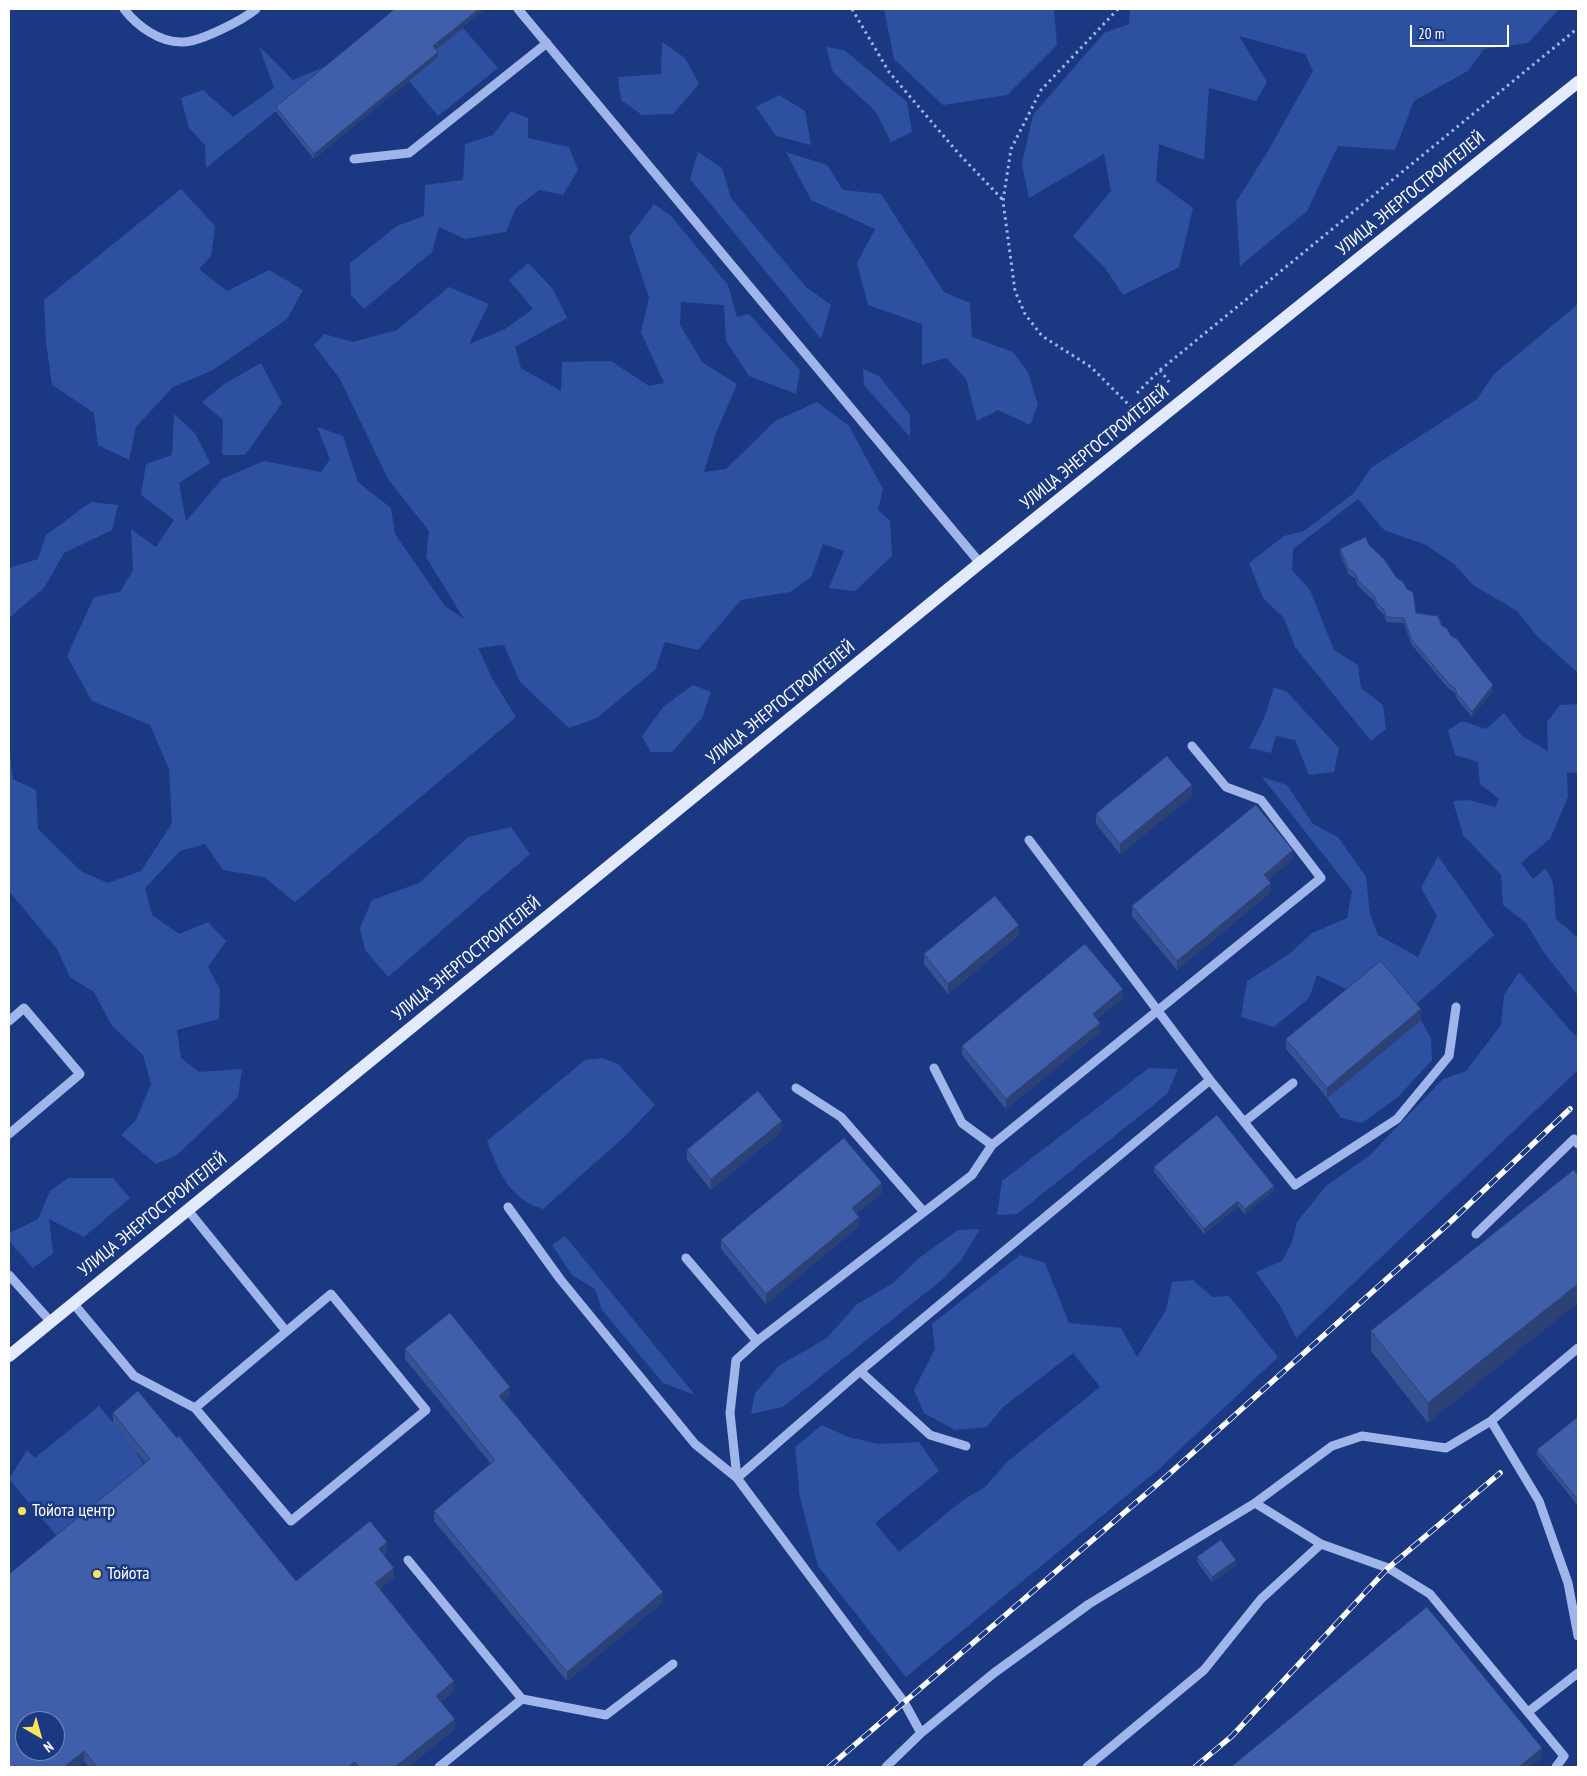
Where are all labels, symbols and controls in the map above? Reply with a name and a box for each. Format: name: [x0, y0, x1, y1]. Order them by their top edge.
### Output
scale bar: [1412, 15, 1511, 47]
text: 20 m: [1418, 24, 1444, 43]
street label: УЛИЦА ЭНЕРГОСТРОИТЕЛЕЙ: [1332, 128, 1490, 260]
street label: УЛИЦА ЭНЕРГОСТРОИТЕЛЕЙ: [1016, 382, 1174, 514]
street label: УЛИЦА ЭНЕРГОСТРОИТЕЛЕЙ: [702, 637, 860, 769]
street label: УЛИЦА ЭНЕРГОСТРОИТЕЛЕЙ: [388, 893, 546, 1025]
street label: УЛИЦА ЭНЕРГОСТРОИТЕЛЕЙ: [74, 1149, 232, 1281]
place label: Тойота центр: [32, 1500, 115, 1522]
marker: Тойота центр: [16, 1505, 28, 1517]
place label: Тойота: [107, 1563, 149, 1585]
marker: Тойота: [91, 1568, 103, 1580]
north arrow: [15, 1711, 65, 1761]
text: N: [40, 1738, 57, 1756]

